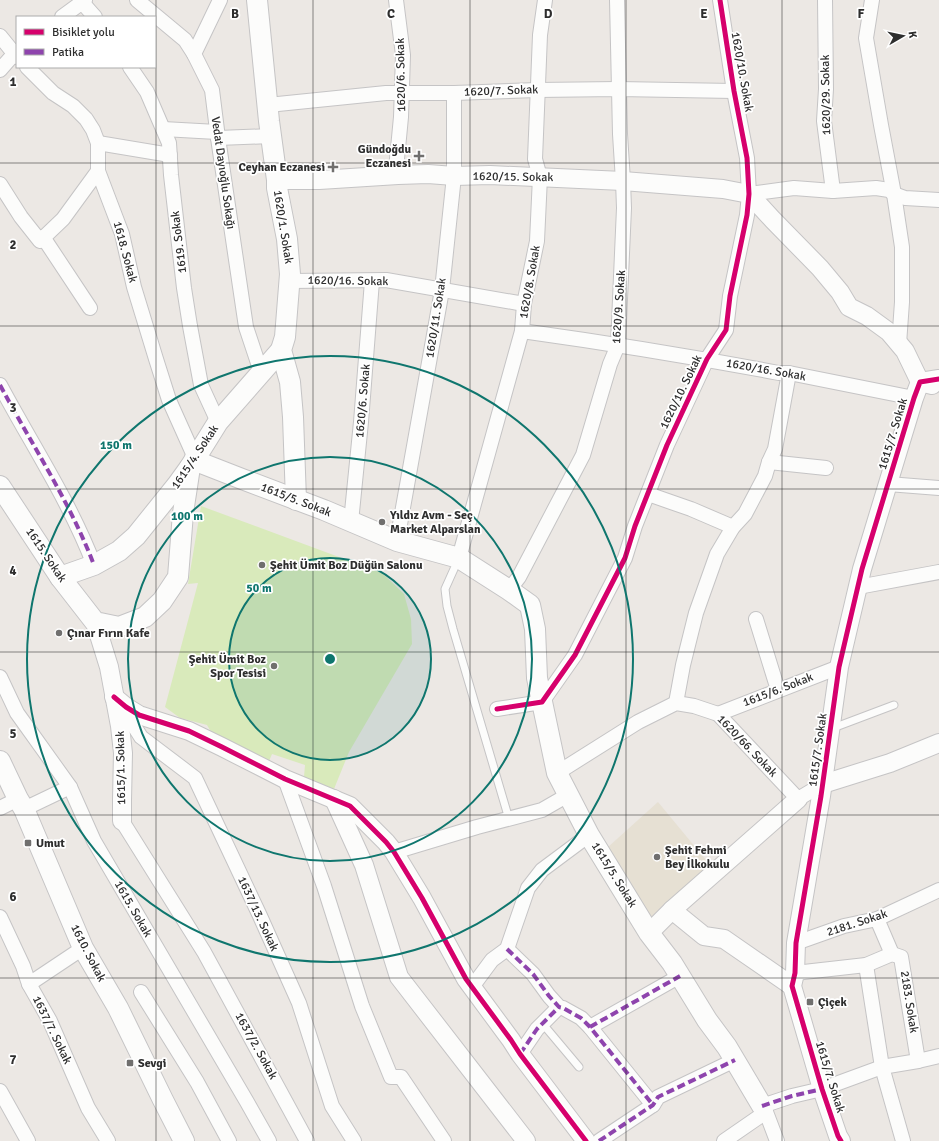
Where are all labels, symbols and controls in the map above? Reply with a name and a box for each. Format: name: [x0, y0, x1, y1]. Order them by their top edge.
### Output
text: B: [231, 6, 239, 22]
text: C: [387, 6, 395, 22]
text: D: [544, 6, 553, 22]
text: E: [700, 6, 708, 22]
text: F: [858, 6, 865, 22]
legend: [16, 16, 156, 68]
north arrow: [883, 16, 923, 56]
text: Bisiklet yolu: [52, 25, 115, 40]
text: K: [905, 30, 919, 39]
street label: 1620/10. Sokak: [728, 31, 756, 113]
street label: 1620/6. Sokak: [393, 38, 409, 112]
text: Patika: [52, 45, 84, 60]
street label: 1620/29. Sokak: [818, 54, 834, 136]
text: 1: [9, 74, 17, 90]
street label: 1620/7. Sokak: [464, 82, 538, 100]
street label: Vedat Dayıoğlu Sokağı: [208, 116, 238, 230]
place label: Gündoğdu Eczanesi: [358, 142, 411, 171]
marker: Gündoğdu Eczanesi: [414, 151, 424, 161]
place label: Ceyhan Eczanesi: [239, 160, 325, 175]
marker: Ceyhan Eczanesi: [328, 162, 338, 172]
street label: 1620/15. Sokak: [472, 169, 554, 185]
street label: 1620/1. Sokak: [270, 189, 296, 265]
street label: 1619. Sokak: [168, 210, 190, 274]
street label: 1618. Sokak: [110, 220, 140, 284]
text: 2: [9, 237, 17, 253]
street label: 1620/8. Sokak: [516, 244, 544, 320]
street label: 1620/9. Sokak: [609, 269, 629, 345]
street label: 1620/16. Sokak: [307, 273, 389, 289]
street label: 1620/11. Sokak: [422, 277, 450, 359]
street label: 1620/10. Sokak: [657, 352, 705, 432]
street label: 1620/16. Sokak: [725, 356, 807, 384]
street label: 1620/6. Sokak: [352, 363, 374, 439]
street label: 1615/7. Sokak: [875, 396, 911, 472]
text: 3: [9, 400, 17, 416]
street label: 1615/4. Sokak: [168, 422, 222, 492]
text: 150 m: [100, 438, 132, 453]
street label: 1615/5. Sokak: [259, 480, 333, 520]
place label: Yıldız Avm - Seç Market Alparslan: [389, 508, 481, 537]
text: 100 m: [171, 509, 203, 524]
marker: Yıldız Avm - Seç Market Alparslan: [377, 517, 387, 527]
street label: 1615. Sokak: [22, 525, 70, 585]
place label: Şehit Ümit Boz Düğün Salonu: [270, 558, 423, 573]
marker: Şehit Ümit Boz Düğün Salonu: [257, 560, 267, 570]
text: 4: [9, 563, 17, 579]
text: 50 m: [246, 581, 272, 596]
place label: Çınar Fırın Kafe: [67, 626, 150, 641]
marker: Çınar Fırın Kafe: [54, 628, 64, 638]
place label: Şehit Ümit Boz Spor Tesisi: [189, 652, 267, 681]
centre of rings: [323, 652, 337, 666]
marker: Şehit Ümit Boz Spor Tesisi: [269, 661, 279, 671]
street label: 1615/6. Sokak: [741, 670, 815, 710]
street label: 1620/66. Sokak: [714, 712, 780, 780]
street label: 1615/7. Sokak: [805, 712, 831, 788]
text: 5: [9, 726, 17, 742]
street label: 1615/1. Sokak: [113, 731, 129, 805]
place label: Umut: [36, 836, 65, 851]
marker: Umut: [23, 838, 33, 848]
street label: 1615/5. Sokak: [588, 840, 640, 910]
place label: Şehit Fehmi Bey İlkokulu: [665, 843, 730, 872]
marker: Şehit Fehmi Bey İlkokulu: [652, 852, 662, 862]
street label: 1637/13. Sokak: [234, 874, 282, 954]
street label: 1615. Sokak: [111, 878, 155, 940]
text: 6: [9, 889, 17, 905]
street label: 2181. Sokak: [825, 906, 889, 940]
street label: 1610. Sokak: [67, 922, 109, 984]
street label: 2183. Sokak: [897, 970, 921, 1034]
street label: 1637/7. Sokak: [29, 993, 75, 1067]
place label: Çiçek: [818, 995, 847, 1010]
marker: Çiçek: [805, 997, 815, 1007]
street label: 1637/2. Sokak: [231, 1010, 281, 1082]
street label: 1615/7. Sokak: [812, 1039, 848, 1115]
text: 7: [9, 1052, 17, 1068]
place label: Sevgi: [138, 1056, 166, 1071]
marker: Sevgi: [125, 1058, 135, 1068]

